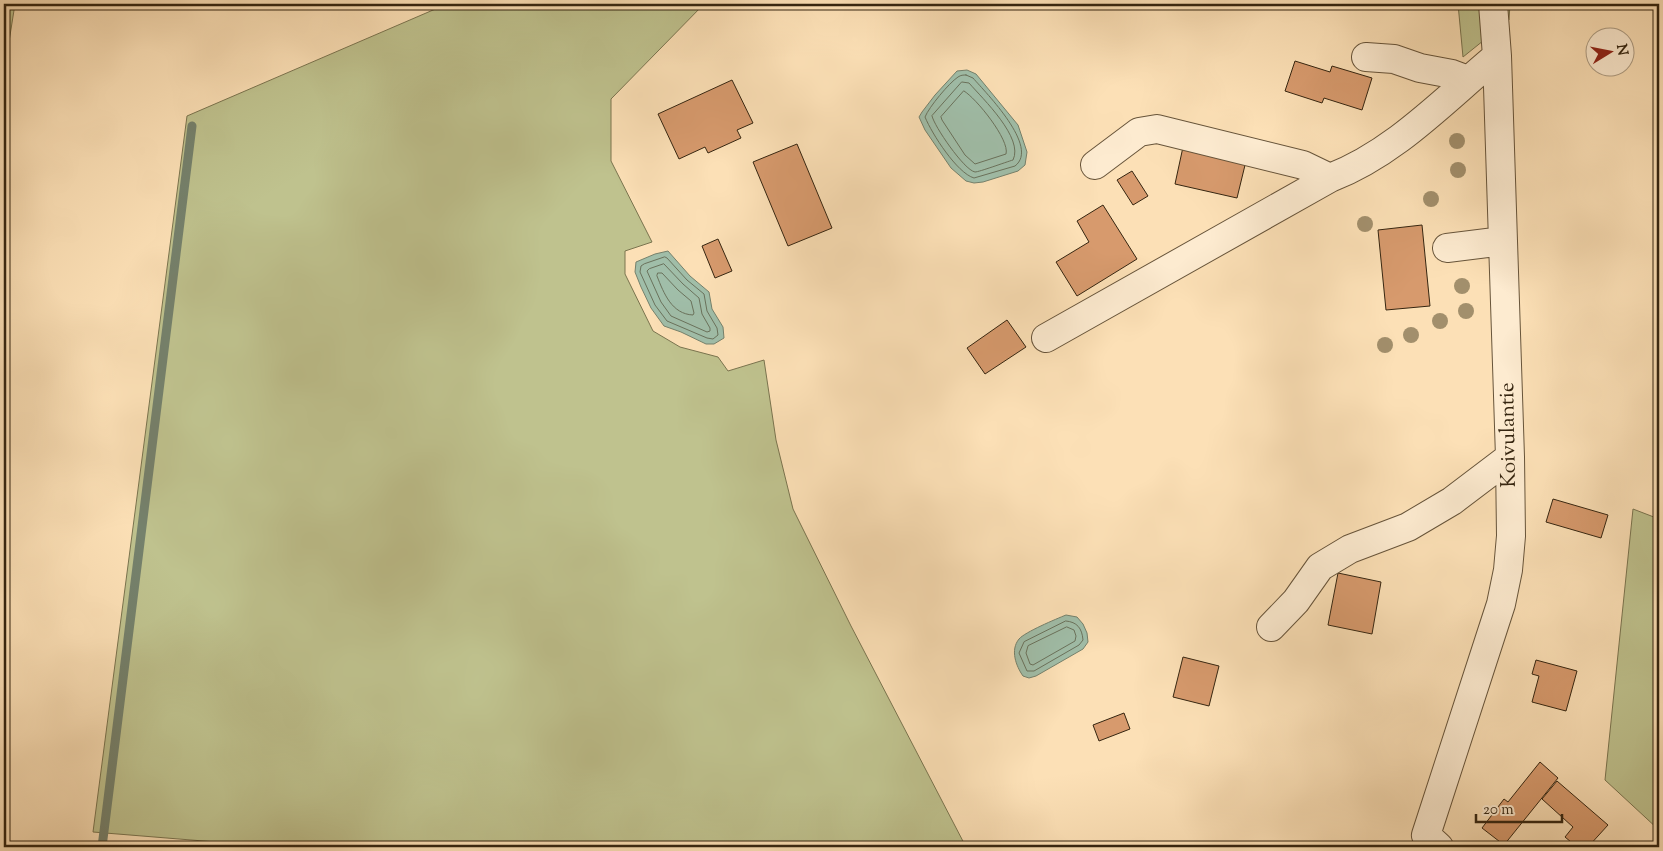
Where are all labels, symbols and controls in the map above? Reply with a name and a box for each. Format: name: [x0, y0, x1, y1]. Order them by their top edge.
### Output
north arrow: [1586, 28, 1636, 78]
text: N: [1610, 43, 1632, 57]
street label: Koivulantie: [1493, 382, 1525, 488]
scale bar: [1476, 791, 1562, 823]
text: 20 m: [1483, 800, 1514, 821]

